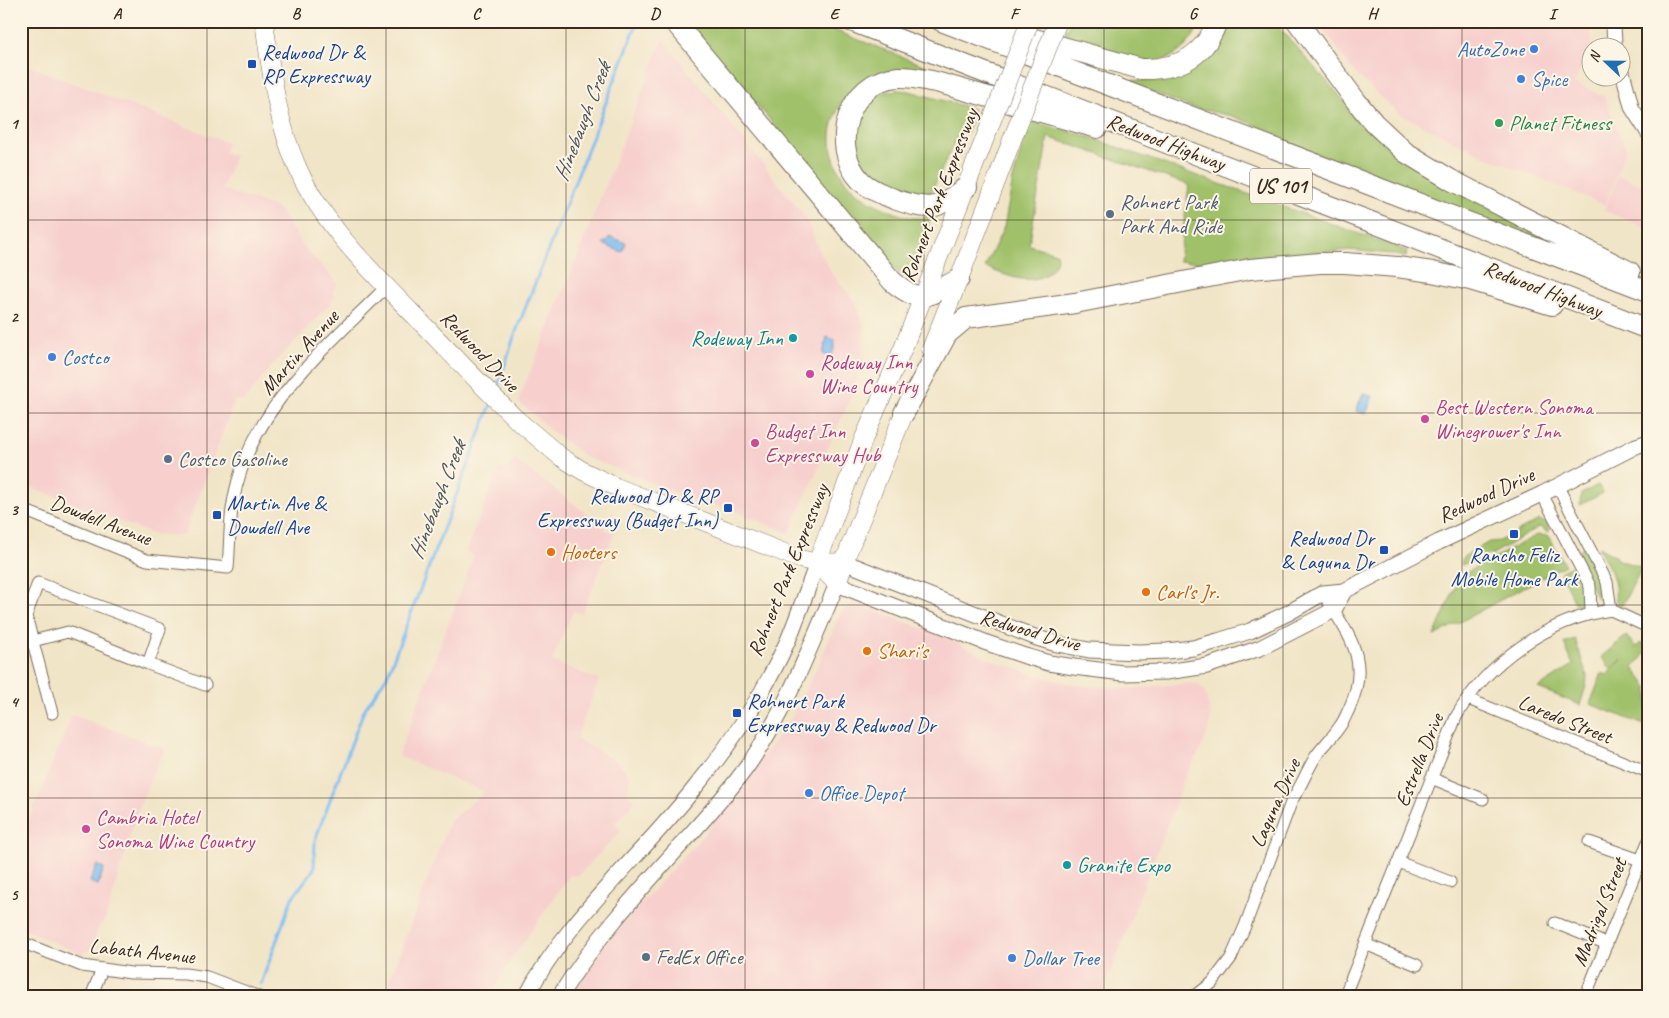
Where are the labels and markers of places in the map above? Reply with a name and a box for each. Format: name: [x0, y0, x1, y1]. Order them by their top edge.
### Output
place label: AutoZone: [1457, 36, 1526, 62]
place label: Redwood Dr & RP Expressway: [262, 39, 372, 89]
marker: AutoZone: [1528, 43, 1540, 55]
marker: Redwood Dr & RP Expressway: [246, 58, 258, 70]
place label: Spice: [1531, 66, 1568, 92]
marker: Spice: [1515, 73, 1527, 85]
place label: Planet Fitness: [1509, 110, 1613, 136]
marker: Planet Fitness: [1493, 117, 1505, 129]
place label: Rohnert Park Park And Ride: [1120, 189, 1223, 239]
marker: Rohnert Park Park And Ride: [1104, 208, 1116, 220]
place label: Rodeway Inn: [691, 325, 784, 351]
marker: Rodeway Inn: [787, 332, 799, 344]
place label: Costco: [62, 344, 111, 370]
place label: Rodeway Inn Wine Country: [820, 349, 919, 399]
marker: Costco: [46, 351, 58, 363]
marker: Rodeway Inn Wine Country: [804, 368, 816, 380]
place label: Best Western Sonoma Winegrower's Inn: [1435, 394, 1595, 444]
marker: Best Western Sonoma Winegrower's Inn: [1419, 413, 1431, 425]
place label: Budget Inn Expressway Hub: [765, 418, 882, 468]
marker: Budget Inn Expressway Hub: [749, 437, 761, 449]
place label: Costco Gasoline: [178, 446, 288, 472]
marker: Costco Gasoline: [162, 453, 174, 465]
place label: Redwood Dr & RP Expressway (Budget Inn): [537, 483, 721, 533]
place label: Martin Ave & Dowdell Ave: [227, 490, 328, 540]
marker: Redwood Dr & RP Expressway (Budget Inn): [722, 502, 734, 514]
marker: Martin Ave & Dowdell Ave: [211, 509, 223, 521]
place label: Redwood Dr & Laguna Dr: [1281, 525, 1376, 575]
marker: Rancho Feliz Mobile Home Park: [1508, 528, 1520, 540]
place label: Hooters: [561, 539, 618, 565]
place label: Rancho Feliz Mobile Home Park: [1451, 542, 1579, 592]
marker: Redwood Dr & Laguna Dr: [1378, 544, 1390, 556]
marker: Hooters: [545, 546, 557, 558]
place label: Carl's Jr.: [1156, 579, 1220, 605]
marker: Carl's Jr.: [1140, 586, 1152, 598]
place label: Shari's: [877, 638, 929, 664]
marker: Shari's: [861, 645, 873, 657]
place label: Rohnert Park Expressway & Redwood Dr: [747, 688, 938, 738]
marker: Rohnert Park Expressway & Redwood Dr: [731, 707, 743, 719]
place label: Office Depot: [819, 780, 907, 806]
marker: Office Depot: [803, 787, 815, 799]
place label: Cambria Hotel Sonoma Wine Country: [96, 804, 256, 854]
marker: Cambria Hotel Sonoma Wine Country: [80, 823, 92, 835]
place label: Granite Expo: [1077, 852, 1172, 878]
marker: Granite Expo: [1061, 859, 1073, 871]
place label: FedEx Office: [656, 944, 745, 970]
place label: Dollar Tree: [1022, 945, 1101, 971]
marker: FedEx Office: [640, 951, 652, 963]
marker: Dollar Tree: [1006, 952, 1018, 964]

